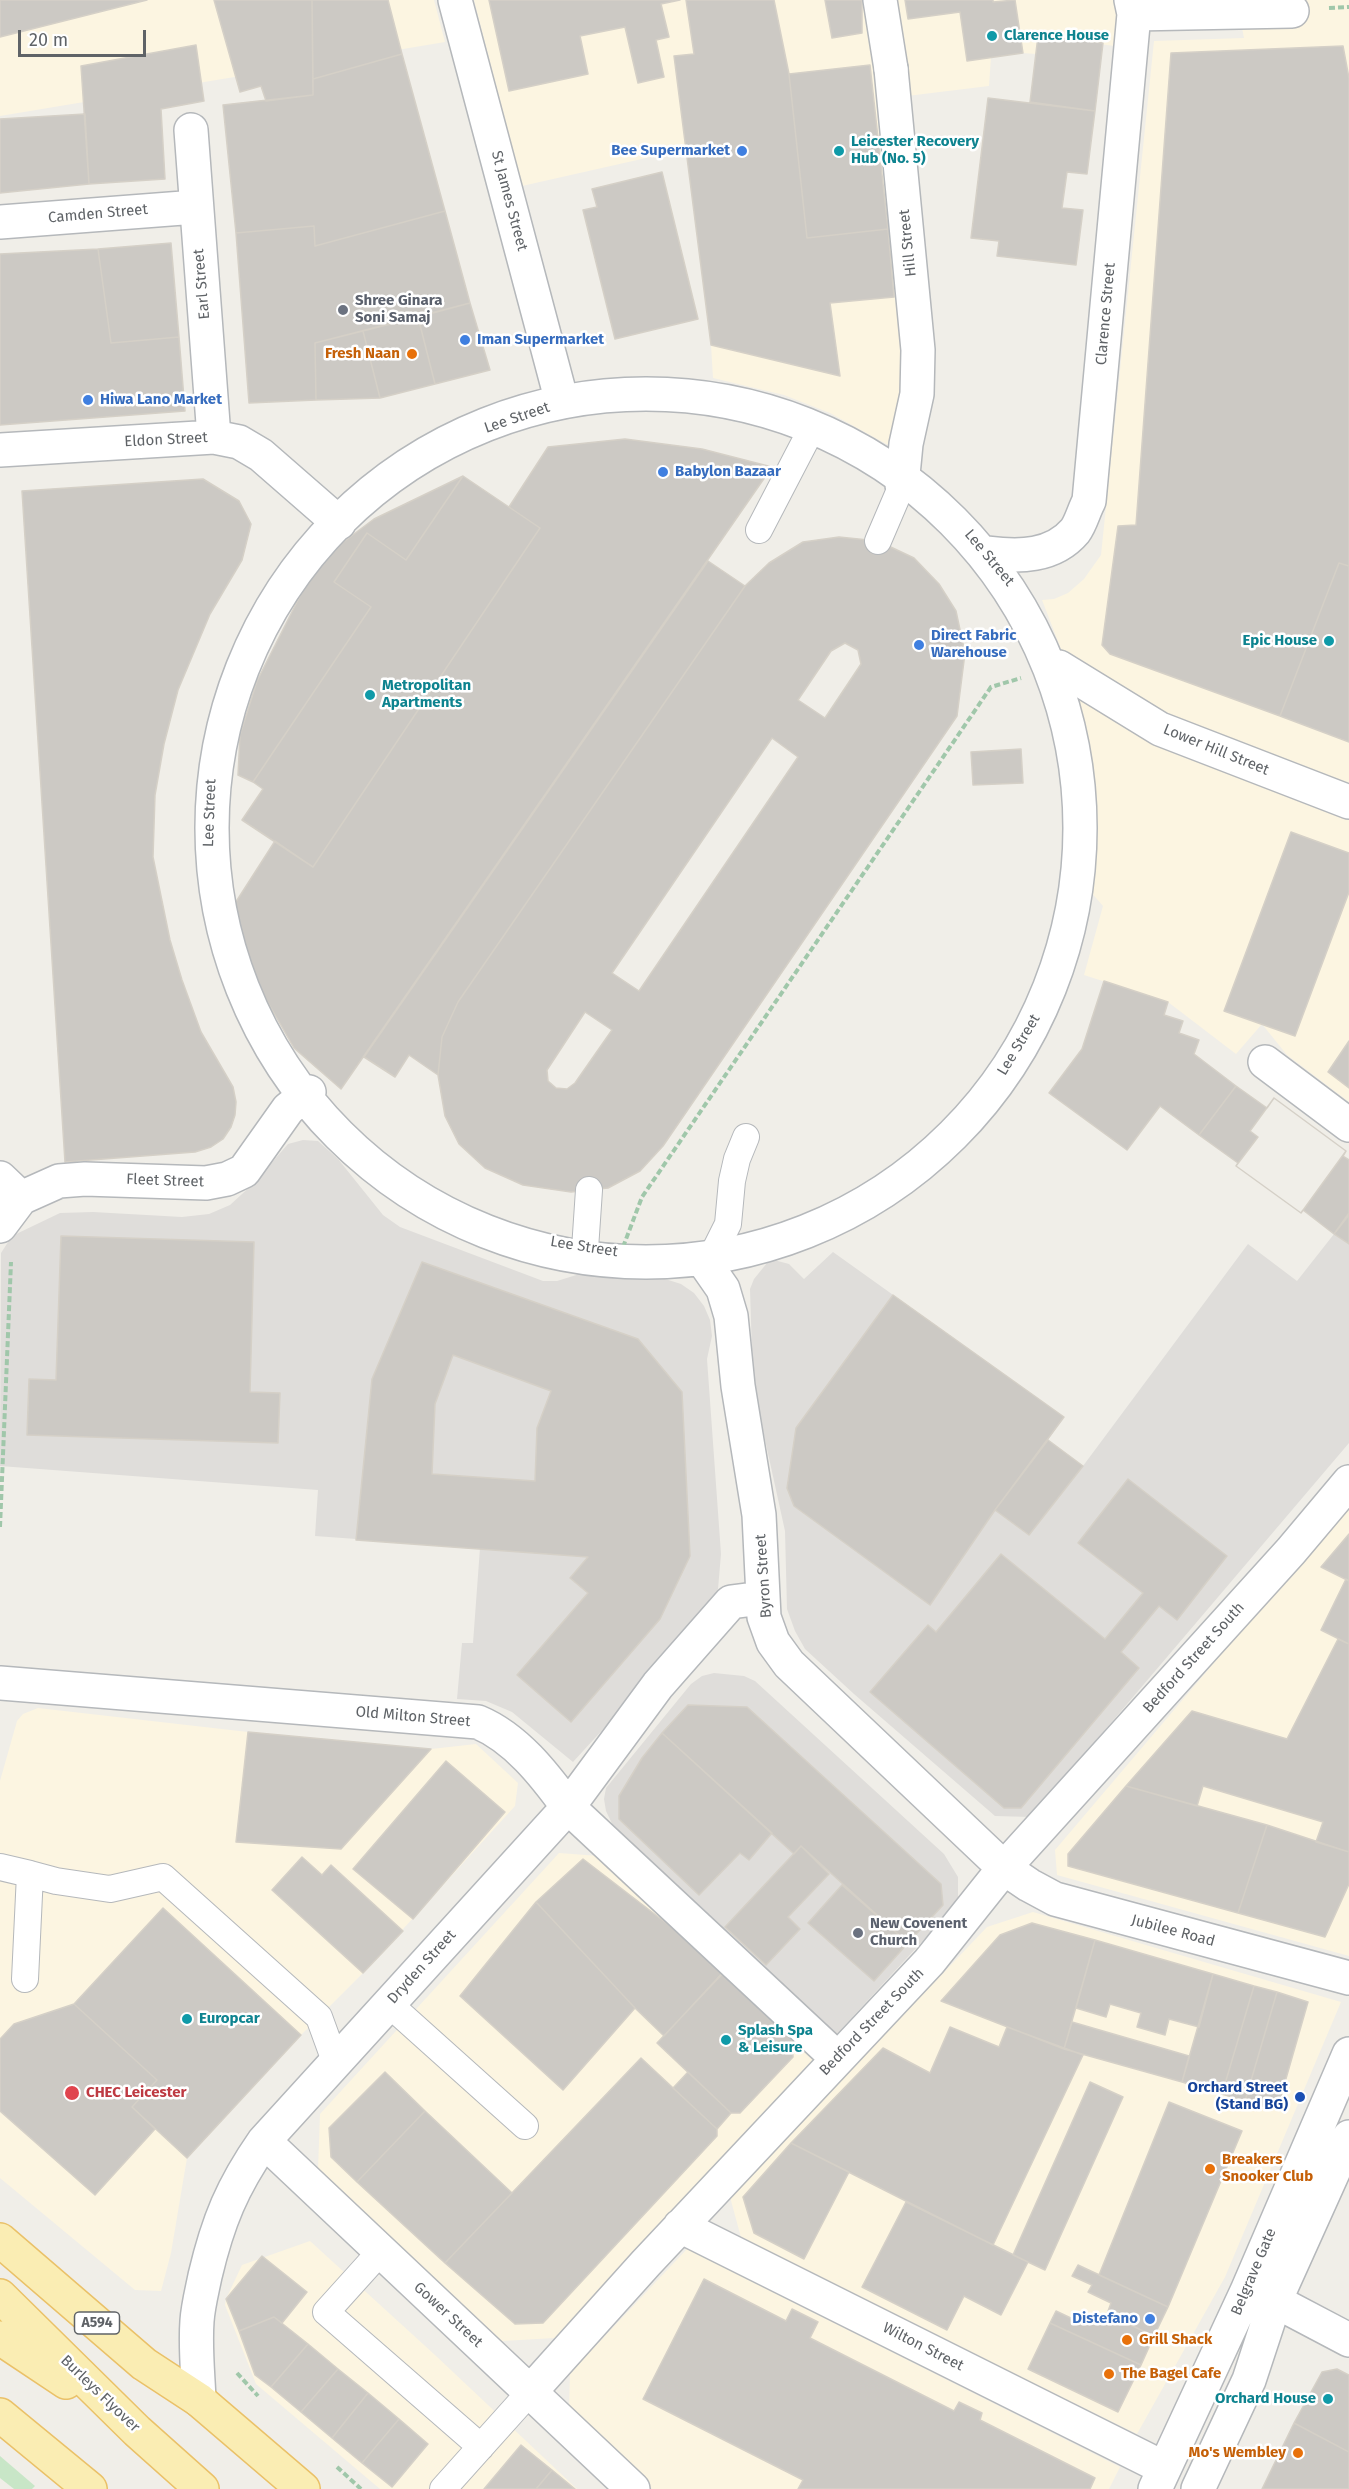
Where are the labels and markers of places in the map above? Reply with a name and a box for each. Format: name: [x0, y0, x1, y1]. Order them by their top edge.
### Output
place label: Clarence House: [1004, 27, 1109, 45]
marker: Clarence House: [985, 29, 999, 43]
place label: Leicester Recovery Hub (No. 5): [851, 133, 979, 168]
place label: Bee Supermarket: [611, 142, 730, 160]
marker: Bee Supermarket: [735, 144, 749, 158]
marker: Leicester Recovery Hub (No. 5): [832, 144, 846, 158]
place label: Shree Ginara Soni Samaj: [355, 292, 442, 327]
marker: Shree Ginara Soni Samaj: [336, 303, 350, 317]
place label: Iman Supermarket: [477, 331, 604, 349]
marker: Iman Supermarket: [458, 333, 472, 347]
place label: Fresh Naan: [325, 345, 400, 363]
marker: Fresh Naan: [405, 347, 419, 361]
place label: Hiwa Lano Market: [100, 391, 222, 409]
marker: Hiwa Lano Market: [81, 393, 95, 407]
place label: Babylon Bazaar: [675, 463, 781, 481]
marker: Babylon Bazaar: [656, 465, 670, 479]
place label: Direct Fabric Warehouse: [931, 627, 1016, 662]
place label: Epic House: [1242, 632, 1317, 650]
marker: Epic House: [1322, 634, 1336, 648]
marker: Direct Fabric Warehouse: [912, 638, 926, 652]
place label: Metropolitan Apartments: [382, 677, 471, 712]
marker: Metropolitan Apartments: [363, 688, 377, 702]
place label: New Covenent Church: [870, 1915, 967, 1950]
marker: New Covenent Church: [851, 1926, 865, 1940]
place label: Europcar: [199, 2010, 260, 2028]
marker: Europcar: [180, 2012, 194, 2026]
place label: Splash Spa & Leisure: [738, 2022, 813, 2057]
marker: Splash Spa & Leisure: [719, 2033, 733, 2047]
place label: Orchard Street (Stand BG): [1188, 2079, 1288, 2114]
marker: CHEC Leicester: [63, 2084, 81, 2102]
place label: CHEC Leicester: [86, 2084, 187, 2102]
marker: Orchard Street (Stand BG): [1293, 2090, 1307, 2104]
place label: Breakers Snooker Club: [1222, 2151, 1313, 2186]
marker: Breakers Snooker Club: [1203, 2162, 1217, 2176]
place label: Distefano: [1072, 2310, 1138, 2328]
marker: Distefano: [1143, 2312, 1157, 2326]
place label: Grill Shack: [1139, 2331, 1212, 2349]
marker: Grill Shack: [1120, 2333, 1134, 2347]
place label: The Bagel Cafe: [1121, 2365, 1221, 2383]
marker: The Bagel Cafe: [1102, 2367, 1116, 2381]
place label: Orchard House: [1215, 2390, 1316, 2408]
marker: Orchard House: [1321, 2392, 1335, 2406]
place label: Mo's Wembley: [1189, 2444, 1286, 2462]
marker: Mo's Wembley: [1291, 2446, 1305, 2460]

